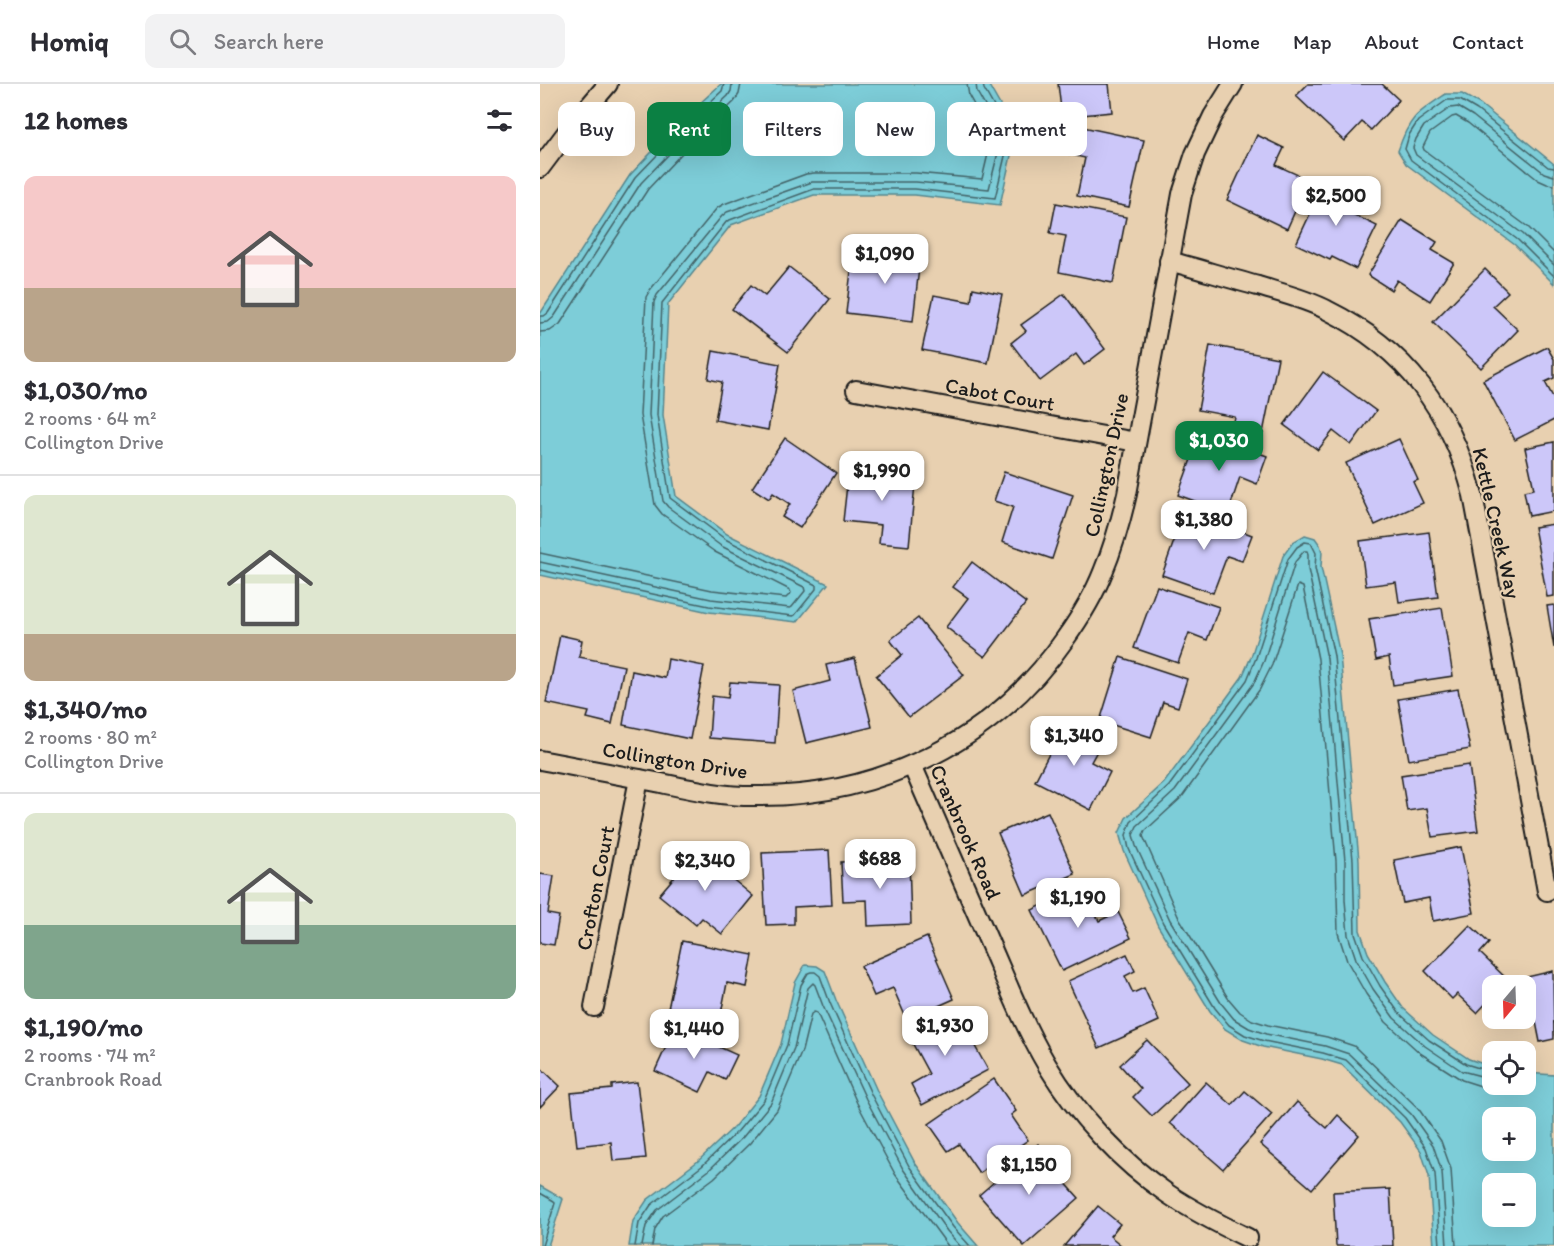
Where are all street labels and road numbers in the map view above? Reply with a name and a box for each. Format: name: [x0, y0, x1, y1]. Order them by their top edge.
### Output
street label: Cabot Court: [943, 372, 1057, 416]
street label: Collington Drive: [1079, 391, 1133, 539]
street label: Kettle Creek Way: [1467, 445, 1527, 601]
street label: Collington Drive: [601, 736, 749, 784]
street label: Cranbrook Road: [925, 761, 1007, 904]
street label: Crofton Court: [571, 823, 619, 952]

